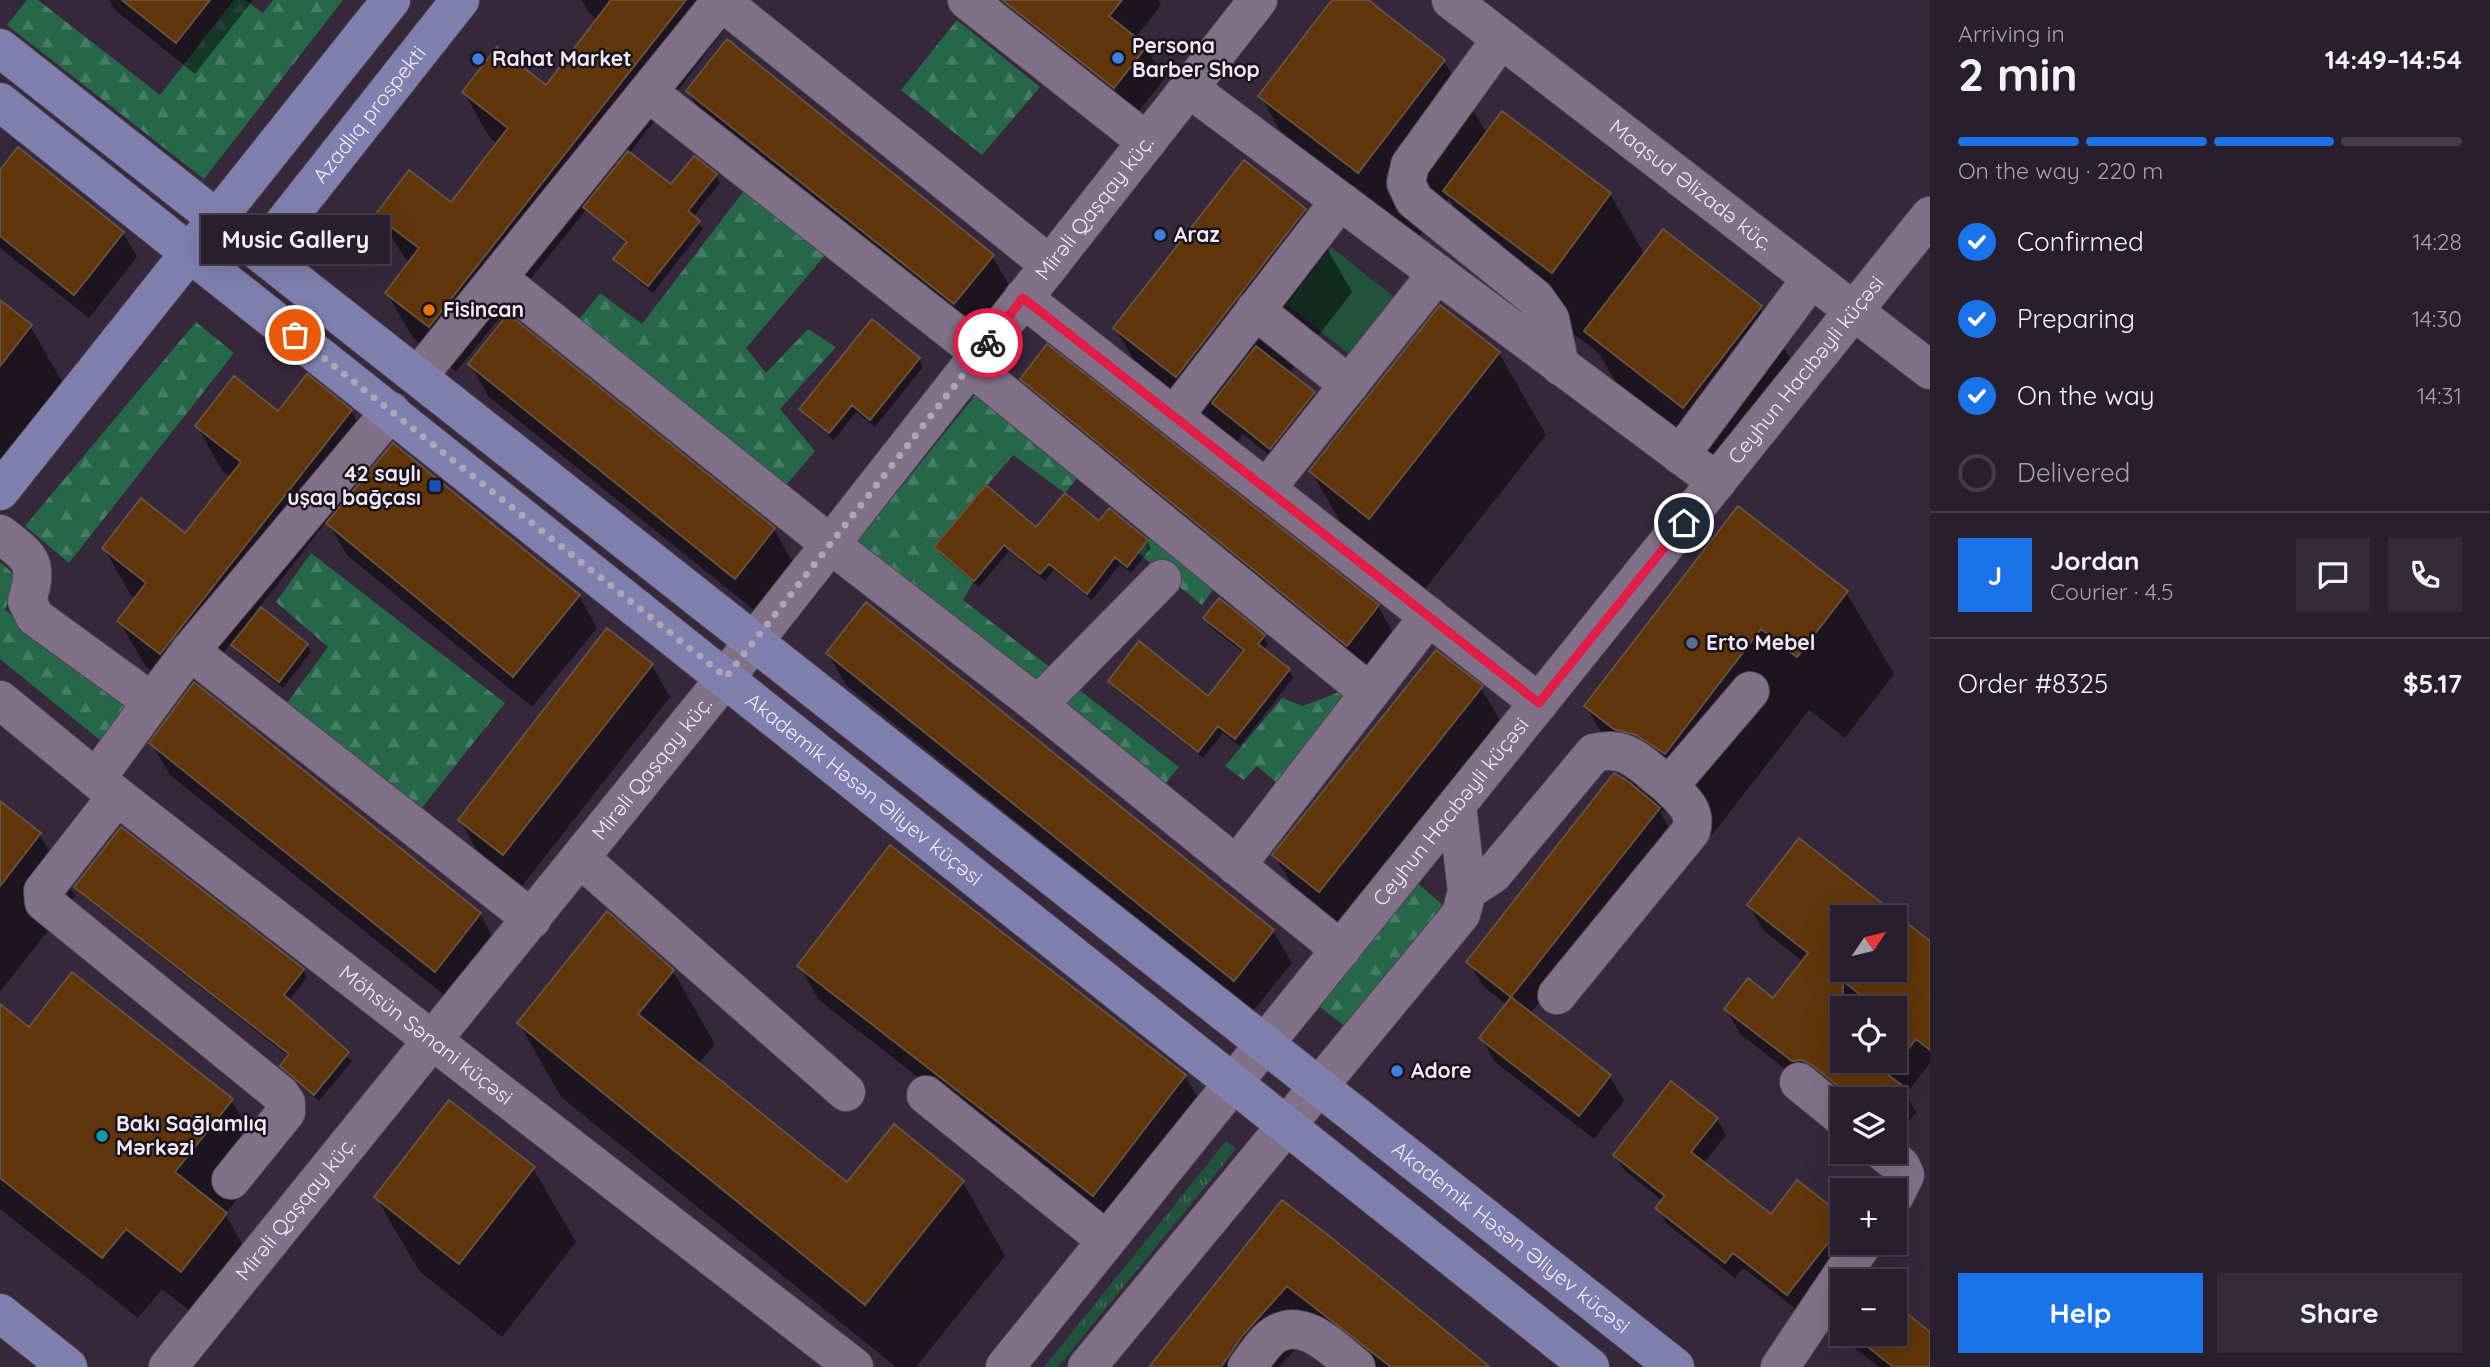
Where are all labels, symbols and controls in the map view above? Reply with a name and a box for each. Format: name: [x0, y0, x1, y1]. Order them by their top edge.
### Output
text: Arriving in: [1958, 19, 2065, 48]
place label: Persona Barber Shop: [1132, 32, 1260, 82]
street label: Azadlıq prospekti: [307, 40, 431, 188]
text: 14:49–14:54: [2325, 43, 2462, 76]
place label: Rahat Market: [492, 45, 632, 71]
text: 2 min: [1958, 45, 2078, 103]
marker: Persona Barber Shop: [1110, 50, 1126, 66]
marker: Rahat Market: [470, 51, 486, 67]
street label: Maqsud Əlizadə küç.: [1605, 113, 1778, 256]
street label: Mirəli Qaşqay küç.: [1029, 130, 1159, 285]
text: On the way · 220 m: [1958, 156, 2163, 185]
callout: Music Gallery: [201, 216, 390, 265]
place label: Araz: [1174, 221, 1220, 247]
icon: check: [1958, 223, 1996, 261]
text: Music Gallery: [222, 225, 369, 254]
text: Confirmed: [2017, 225, 2144, 258]
marker: Araz: [1152, 227, 1168, 243]
text: 14:28: [2412, 227, 2462, 256]
street label: Ceyhun Hacıbəyli küçəsi: [1722, 270, 1889, 469]
place label: Fisincan: [443, 296, 524, 322]
icon: check: [1958, 300, 1996, 338]
marker: Fisincan: [421, 302, 437, 318]
text: Preparing: [2017, 302, 2135, 335]
text: 14:30: [2412, 304, 2462, 333]
pin: [265, 305, 325, 365]
courier: [953, 308, 1023, 378]
icon: bag: [276, 316, 314, 354]
icon: bike: [969, 324, 1007, 362]
icon: check: [1958, 377, 1996, 415]
text: On the way: [2017, 379, 2155, 412]
text: 14:31: [2417, 381, 2462, 410]
text: Delivered: [2017, 456, 2130, 489]
place label: 42 saylı uşaq bağçası: [287, 460, 421, 510]
marker: 42 saylı uşaq bağçası: [427, 478, 443, 494]
pin: [1654, 493, 1714, 553]
icon: home: [1665, 504, 1703, 542]
button: chat: [2296, 538, 2370, 612]
button: phone: [2388, 538, 2462, 612]
text: Jordan: [2050, 544, 2139, 577]
text: J: [1988, 559, 2002, 592]
text: Courier · 4.5: [2050, 577, 2174, 606]
place label: Erto Mebel: [1706, 629, 1815, 655]
marker: Erto Mebel: [1684, 635, 1700, 651]
text: Order #8325: [1958, 667, 2108, 700]
text: $5.17: [2403, 667, 2462, 700]
street label: Akademik Həsən Əliyev küçəsi: [741, 686, 988, 891]
street label: Mirəli Qaşqay küç.: [586, 691, 717, 845]
street label: Ceyhun Hacıbəyli küçəsi: [1367, 712, 1534, 911]
north arrow: [1830, 905, 1908, 982]
map controls: [1830, 905, 1907, 1346]
street label: Möhsün Sənani küçəsi: [334, 959, 519, 1110]
button: locate: [1830, 996, 1907, 1073]
place label: Adore: [1411, 1057, 1472, 1083]
marker: Adore: [1389, 1063, 1405, 1079]
button: layers: [1830, 1087, 1907, 1164]
place label: Bakı Sağlamlıq Mərkəzi: [116, 1110, 267, 1160]
marker: Bakı Sağlamlıq Mərkəzi: [94, 1128, 110, 1144]
street label: Mirəli Qaşqay küç.: [229, 1132, 361, 1285]
street label: Akademik Həsən Əliyev küçəsi: [1387, 1135, 1635, 1338]
button: +: [1830, 1178, 1907, 1255]
button: −: [1830, 1269, 1907, 1346]
button: Help: [1958, 1273, 2203, 1353]
button: Share: [2217, 1273, 2462, 1353]

